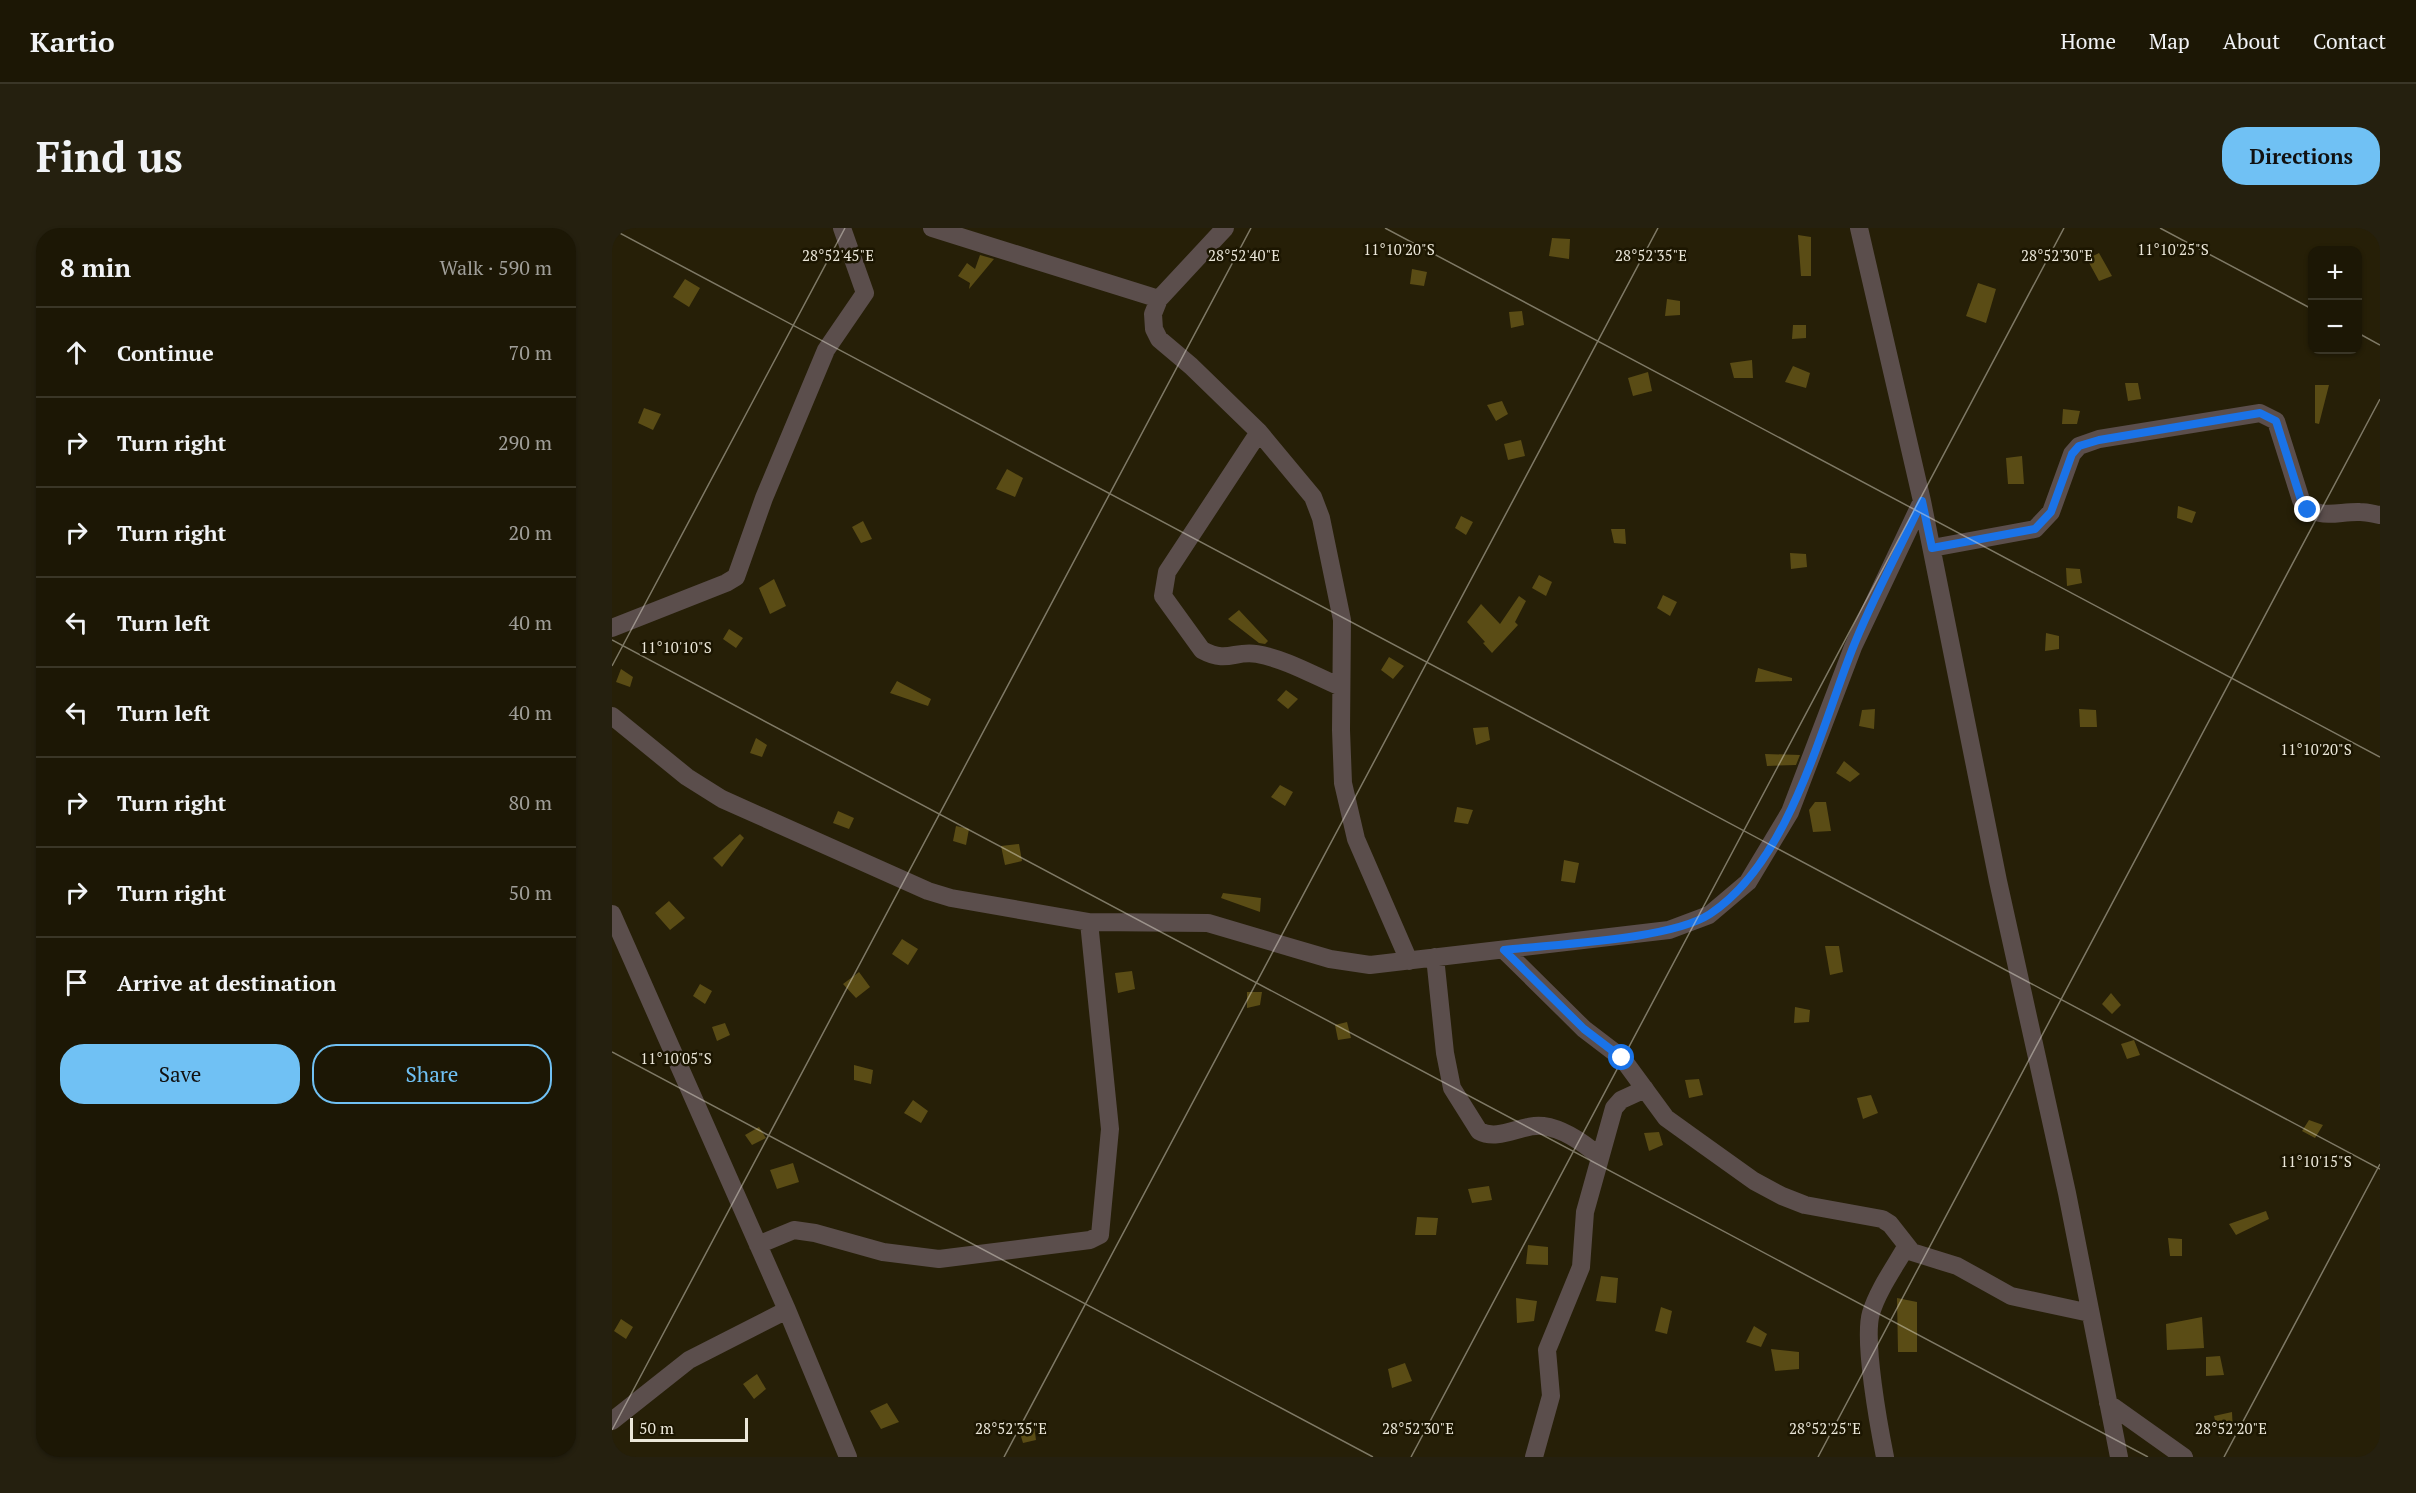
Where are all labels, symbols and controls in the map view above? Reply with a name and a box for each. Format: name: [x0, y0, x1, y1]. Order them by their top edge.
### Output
text: Kartio: [30, 23, 115, 60]
text: Home: [2060, 27, 2116, 55]
text: Map: [2149, 27, 2190, 55]
text: About: [2223, 27, 2280, 55]
text: Contact: [2313, 27, 2386, 55]
button: Directions: [2222, 127, 2380, 185]
text: Find us: [36, 128, 183, 184]
text: 11°10'20"S: [1363, 239, 1435, 259]
text: 11°10'25"S: [2137, 239, 2209, 259]
text: 28°52'45"E: [802, 245, 874, 265]
text: 28°52'40"E: [1208, 245, 1280, 265]
text: 28°52'35"E: [1615, 245, 1687, 265]
text: 28°52'30"E: [2021, 245, 2093, 265]
map controls: [2308, 246, 2362, 354]
button: +: [2308, 246, 2362, 300]
text: 8 min: [60, 250, 131, 284]
text: Walk · 590 m: [440, 254, 552, 281]
button: −: [2308, 300, 2362, 354]
icon: ahead: [60, 336, 93, 369]
text: Continue: [117, 338, 214, 367]
text: 70 m: [509, 339, 552, 366]
icon: right: [60, 426, 93, 459]
text: Turn right: [117, 428, 226, 457]
text: 290 m: [498, 429, 552, 456]
route end: [2294, 496, 2320, 522]
icon: right: [60, 516, 93, 549]
text: Turn right: [117, 518, 226, 547]
text: 20 m: [509, 519, 552, 546]
icon: left: [60, 606, 93, 639]
text: Turn left: [117, 608, 210, 637]
text: 40 m: [509, 609, 552, 636]
text: 11°10'10"S: [640, 637, 712, 657]
icon: left: [60, 696, 93, 729]
text: Turn left: [117, 698, 210, 727]
text: 40 m: [509, 699, 552, 726]
text: 11°10'20"S: [2280, 739, 2352, 759]
icon: right: [60, 786, 93, 819]
text: Turn right: [117, 788, 226, 817]
text: 80 m: [509, 789, 552, 816]
icon: right: [60, 876, 93, 909]
text: Turn right: [117, 878, 226, 907]
text: 50 m: [509, 879, 552, 906]
icon: arrive: [60, 966, 93, 999]
text: Arrive at destination: [117, 968, 336, 997]
button: Save: [60, 1044, 300, 1104]
button: Share: [312, 1044, 552, 1104]
route start: [1608, 1044, 1634, 1070]
text: 11°10'05"S: [640, 1048, 712, 1068]
text: 11°10'15"S: [2280, 1151, 2352, 1171]
scale bar: [630, 1415, 748, 1442]
text: 50 m: [639, 1417, 674, 1439]
text: 28°52'35"E: [975, 1418, 1047, 1438]
text: 28°52'30"E: [1382, 1418, 1454, 1438]
text: 28°52'25"E: [1789, 1418, 1861, 1438]
text: 28°52'20"E: [2195, 1418, 2267, 1438]

